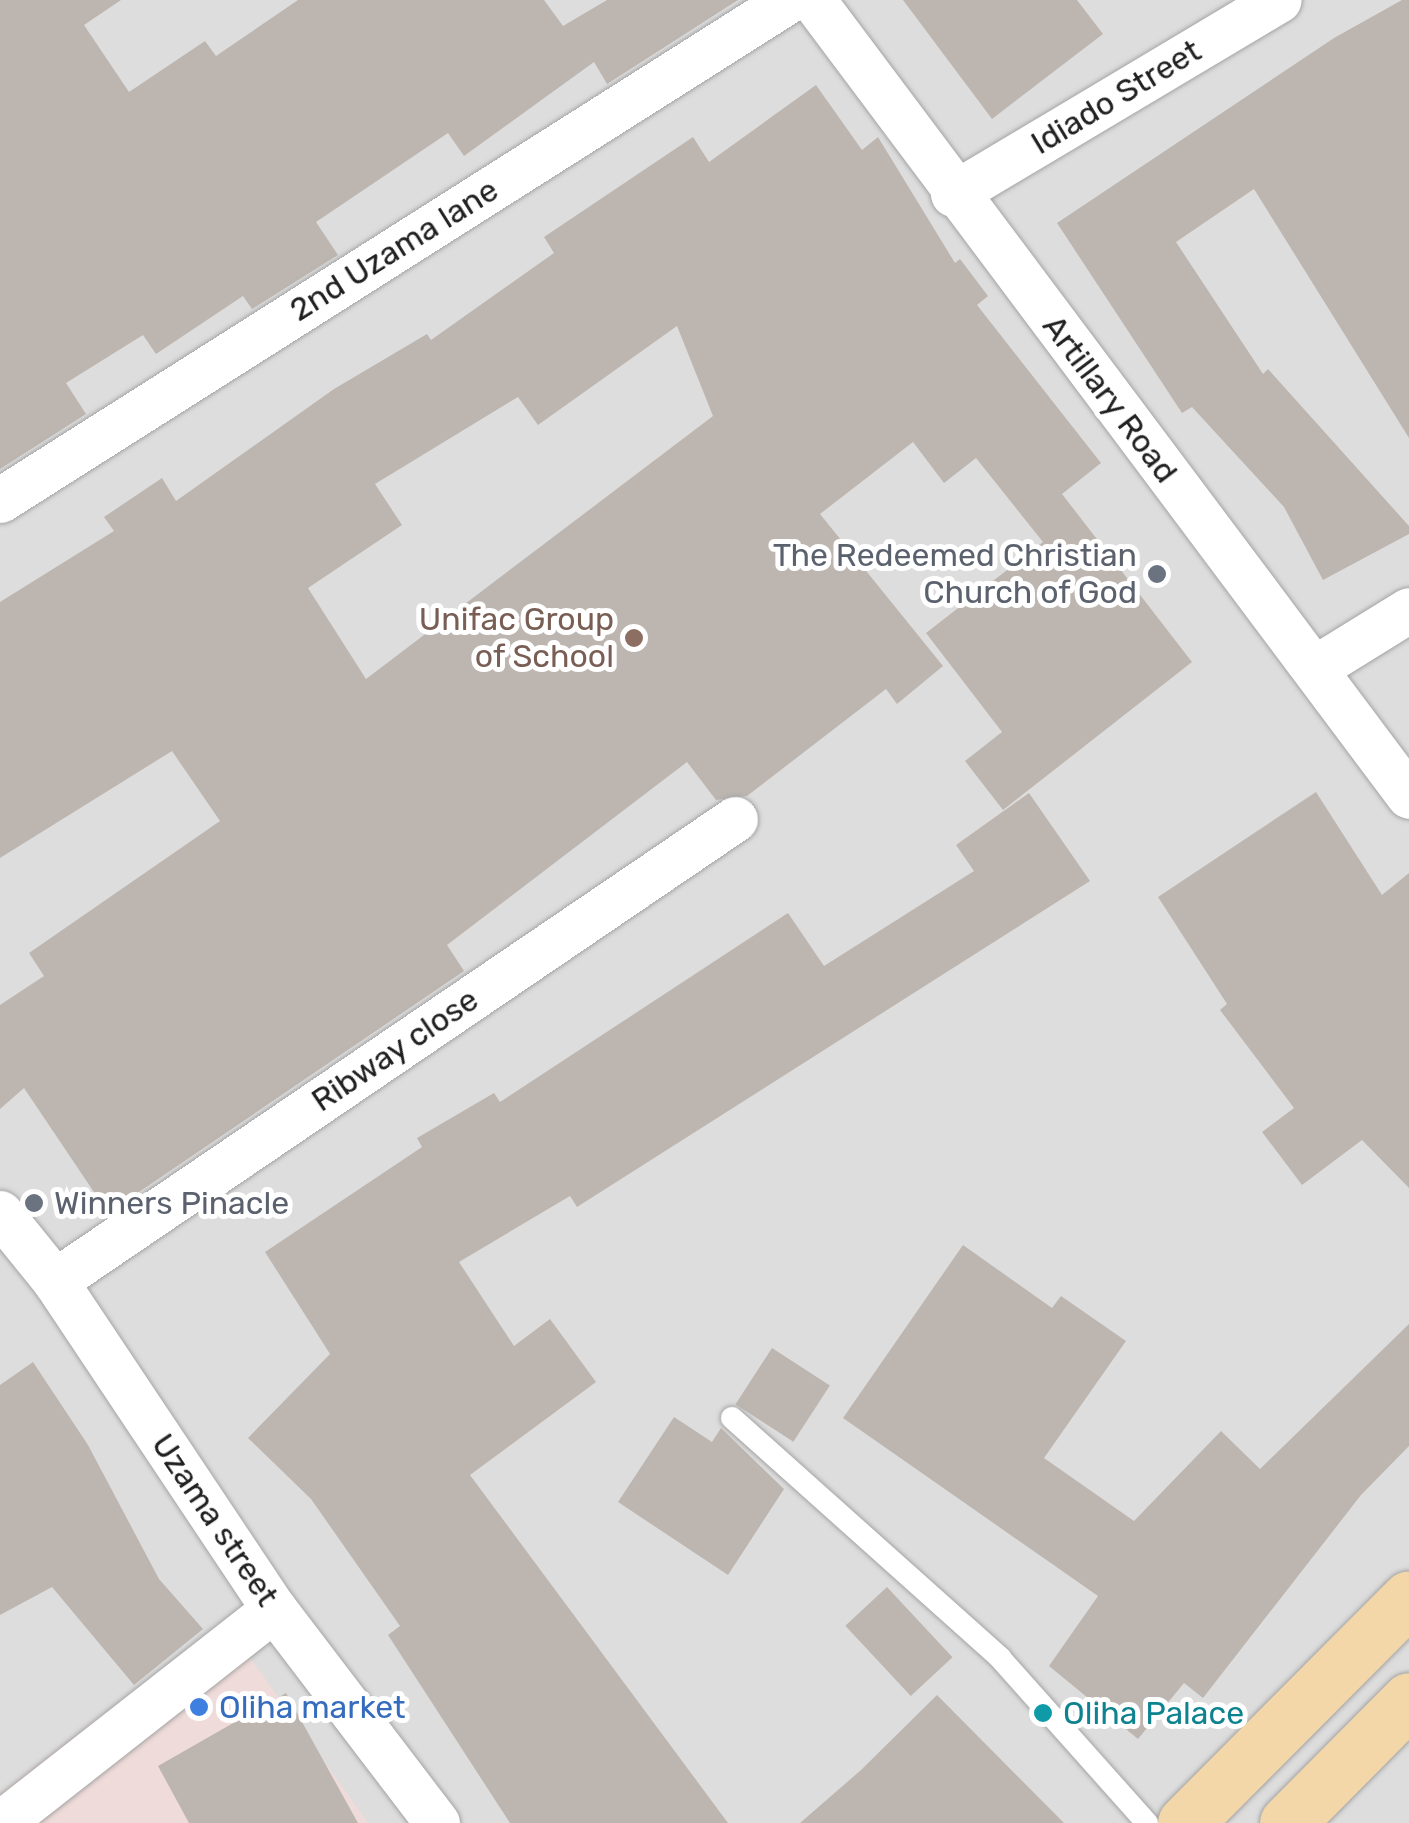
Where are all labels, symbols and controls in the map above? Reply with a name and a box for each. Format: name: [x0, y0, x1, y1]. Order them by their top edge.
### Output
street label: Idiado Street: [1024, 31, 1208, 163]
street label: 2nd Uzama lane: [283, 171, 505, 329]
street label: Artillary Road: [1034, 307, 1186, 491]
place label: The Redeemed Christian Church of God: [773, 537, 1137, 612]
marker: The Redeemed Christian Church of God: [1146, 563, 1168, 585]
place label: Unifac Group of School: [419, 601, 614, 676]
marker: Unifac Group of School: [623, 627, 645, 649]
street label: Ribway close: [304, 980, 486, 1120]
place label: Winners Pinacle: [54, 1184, 289, 1222]
marker: Winners Pinacle: [23, 1192, 45, 1214]
street label: Uzama street: [143, 1427, 287, 1613]
place label: Oliha market: [219, 1688, 406, 1726]
place label: Oliha Palace: [1063, 1694, 1244, 1732]
marker: Oliha market: [188, 1696, 210, 1718]
marker: Oliha Palace: [1032, 1702, 1054, 1724]

